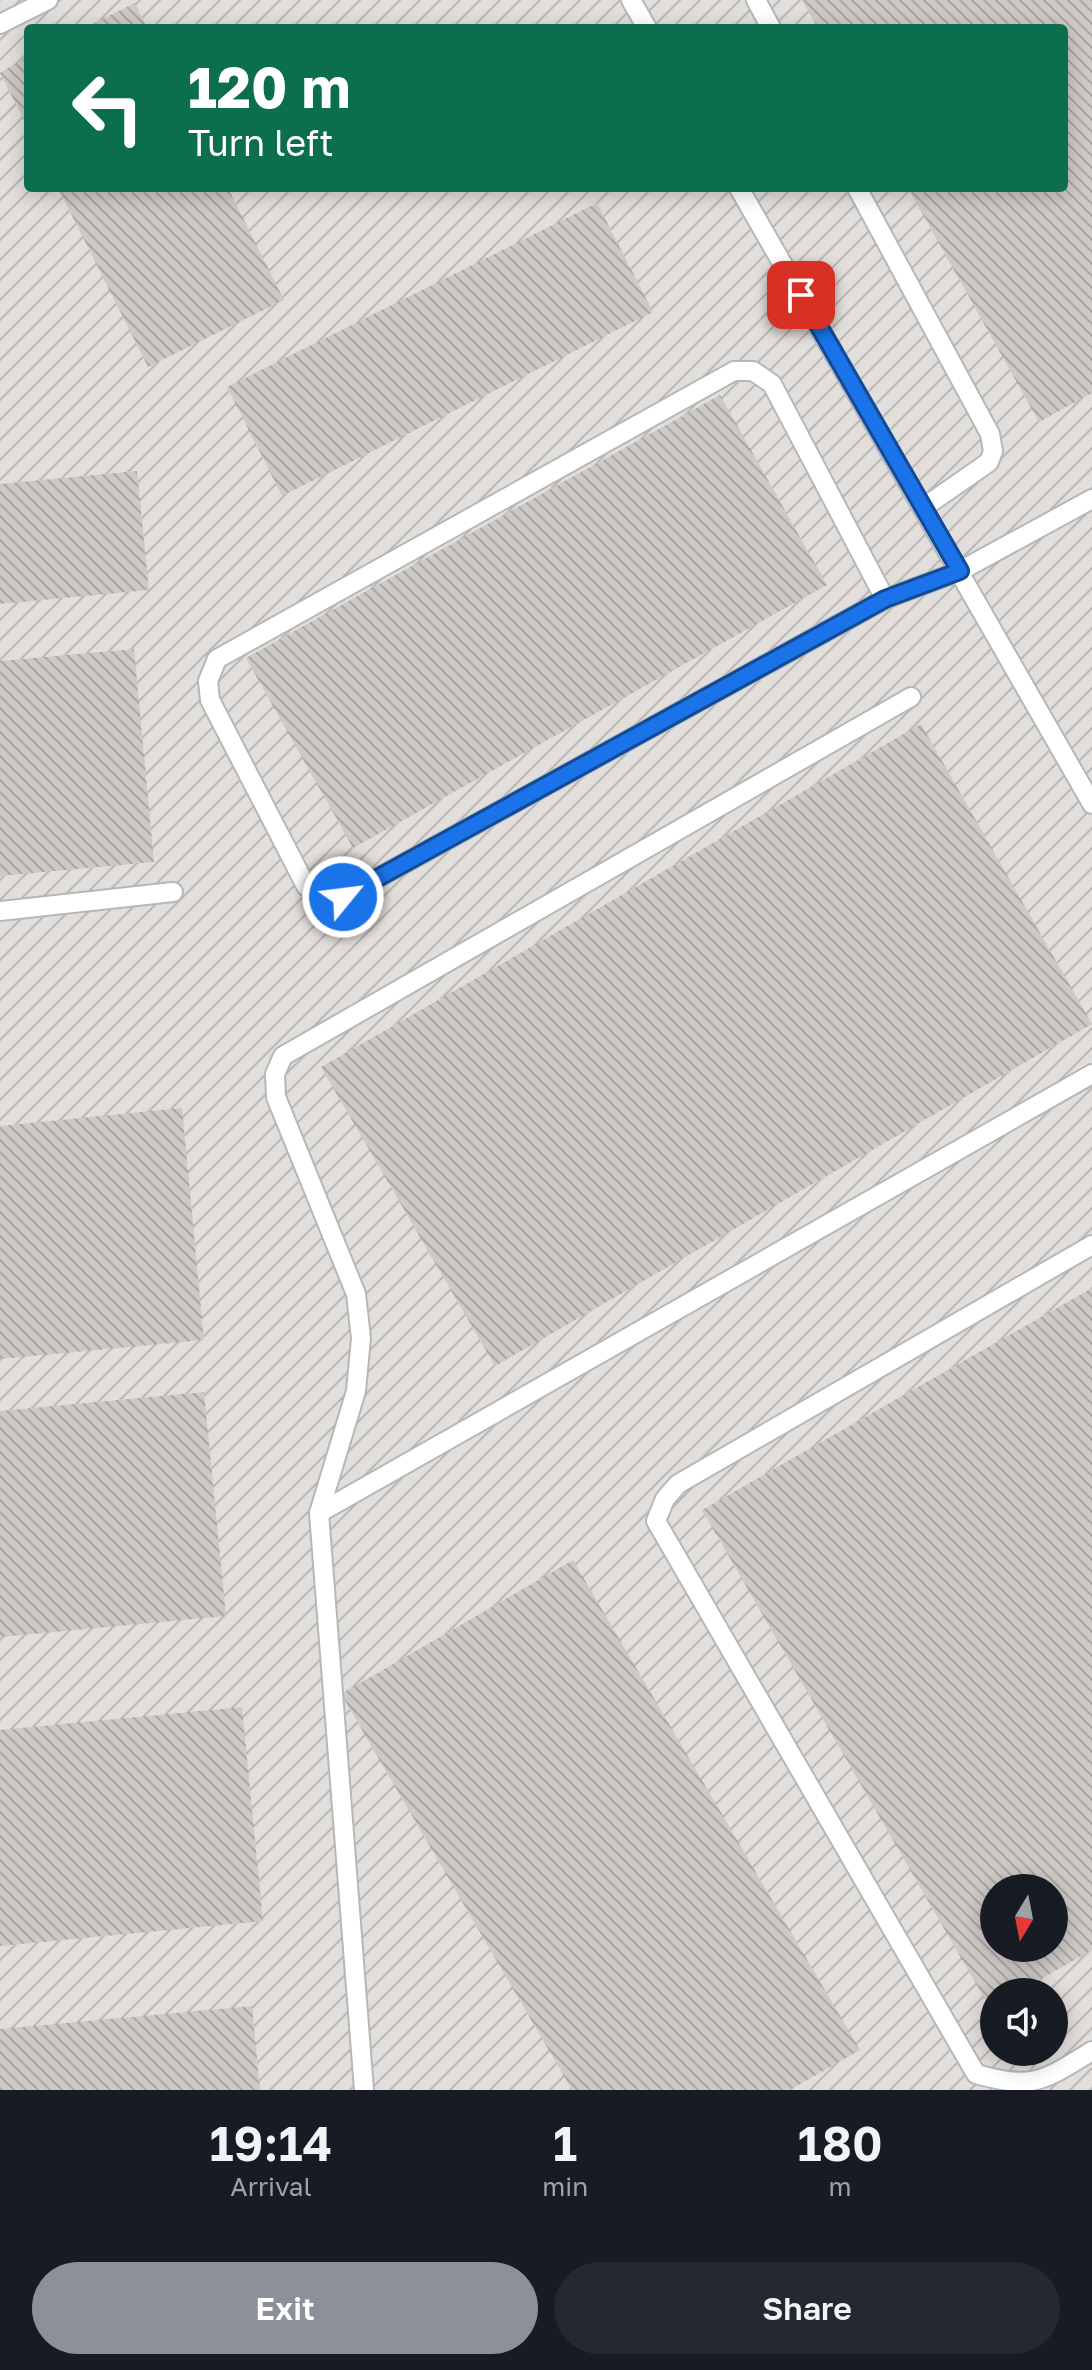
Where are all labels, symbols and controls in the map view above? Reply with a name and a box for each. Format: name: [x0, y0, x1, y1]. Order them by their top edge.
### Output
text: 120 m: [188, 53, 350, 120]
icon: left: [56, 56, 160, 160]
text: Turn left: [188, 121, 334, 164]
pin: [767, 261, 835, 329]
icon: arrive: [779, 273, 823, 317]
position arrow: [301, 855, 385, 939]
north arrow: [980, 1874, 1068, 1962]
map controls: [980, 1874, 1068, 2066]
button: sound: [980, 1978, 1068, 2066]
text: 19:14: [209, 2114, 333, 2172]
text: 1: [553, 2114, 577, 2172]
text: 180: [798, 2114, 883, 2172]
text: Arrival: [230, 2171, 312, 2202]
text: min: [542, 2171, 588, 2202]
text: m: [829, 2171, 852, 2202]
button: Exit: [32, 2262, 538, 2354]
button: Share: [554, 2262, 1060, 2354]

